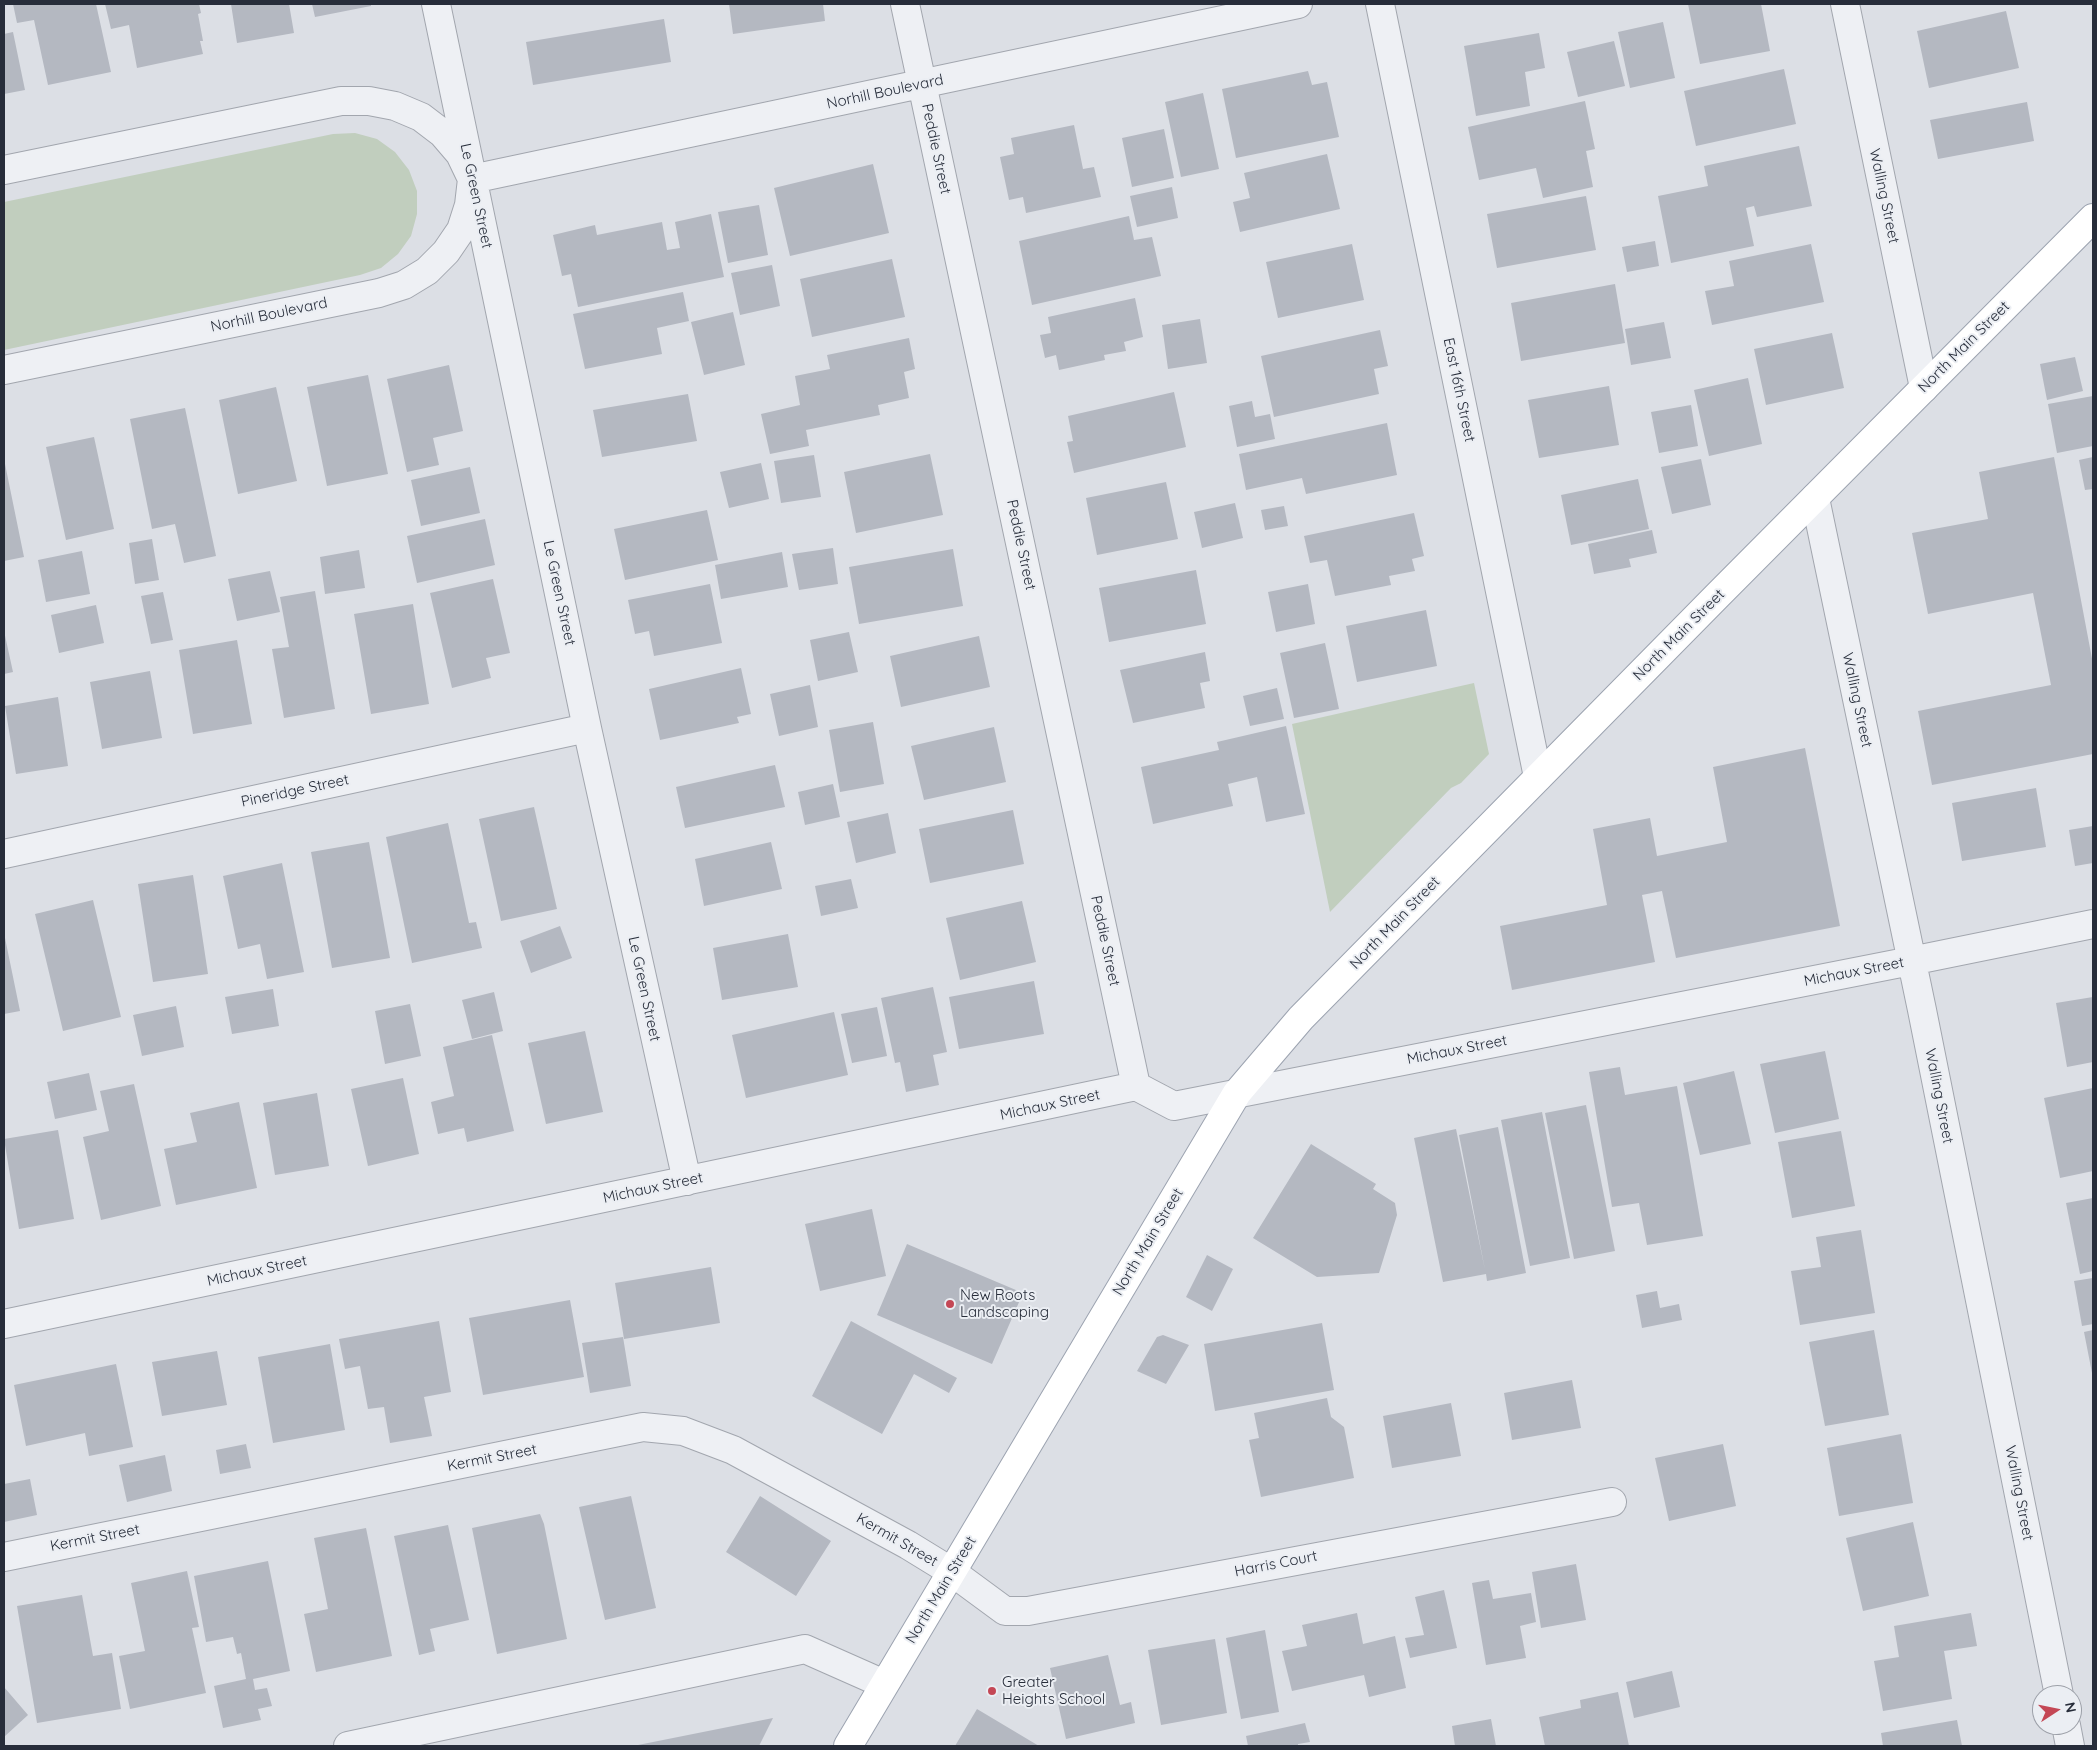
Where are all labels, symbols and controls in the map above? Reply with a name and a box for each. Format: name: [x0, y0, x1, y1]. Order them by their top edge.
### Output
street label: Norhill Boulevard: [825, 71, 945, 113]
street label: Peddie Street: [918, 102, 954, 196]
street label: Le Green Street: [456, 142, 496, 250]
street label: Walling Street: [1865, 147, 1903, 245]
street label: Norhill Boulevard: [209, 294, 329, 336]
street label: North Main Street: [1915, 298, 2013, 396]
street label: East 16th Street: [1439, 336, 1479, 444]
street label: Peddie Street: [1003, 498, 1039, 592]
street label: Le Green Street: [539, 539, 579, 647]
street label: North Main Street: [1630, 586, 1728, 684]
street label: Walling Street: [1838, 651, 1876, 749]
street label: Pineridge Street: [239, 771, 351, 811]
street label: North Main Street: [1346, 873, 1444, 973]
street label: Peddie Street: [1087, 894, 1123, 988]
street label: Le Green Street: [624, 935, 664, 1043]
street label: Michaux Street: [1802, 953, 1906, 991]
street label: Michaux Street: [1405, 1031, 1509, 1069]
street label: Walling Street: [1921, 1047, 1957, 1145]
street label: Michaux Street: [998, 1086, 1102, 1124]
street label: Michaux Street: [601, 1169, 705, 1207]
street label: North Main Street: [1109, 1185, 1187, 1299]
street label: Michaux Street: [205, 1252, 309, 1290]
place label: New Roots Landscaping: [960, 1286, 1049, 1321]
marker: New Roots Landscaping: [944, 1298, 956, 1310]
street label: Kermit Street: [446, 1440, 538, 1476]
street label: Walling Street: [2001, 1444, 2037, 1542]
street label: Kermit Street: [853, 1509, 941, 1571]
street label: Kermit Street: [49, 1520, 141, 1556]
street label: North Main Street: [902, 1533, 980, 1647]
street label: Harris Court: [1233, 1547, 1319, 1581]
place label: Greater Heights School: [1002, 1673, 1105, 1708]
marker: Greater Heights School: [986, 1685, 998, 1697]
north arrow: [2032, 1685, 2082, 1735]
text: N: [2061, 1701, 2081, 1714]

